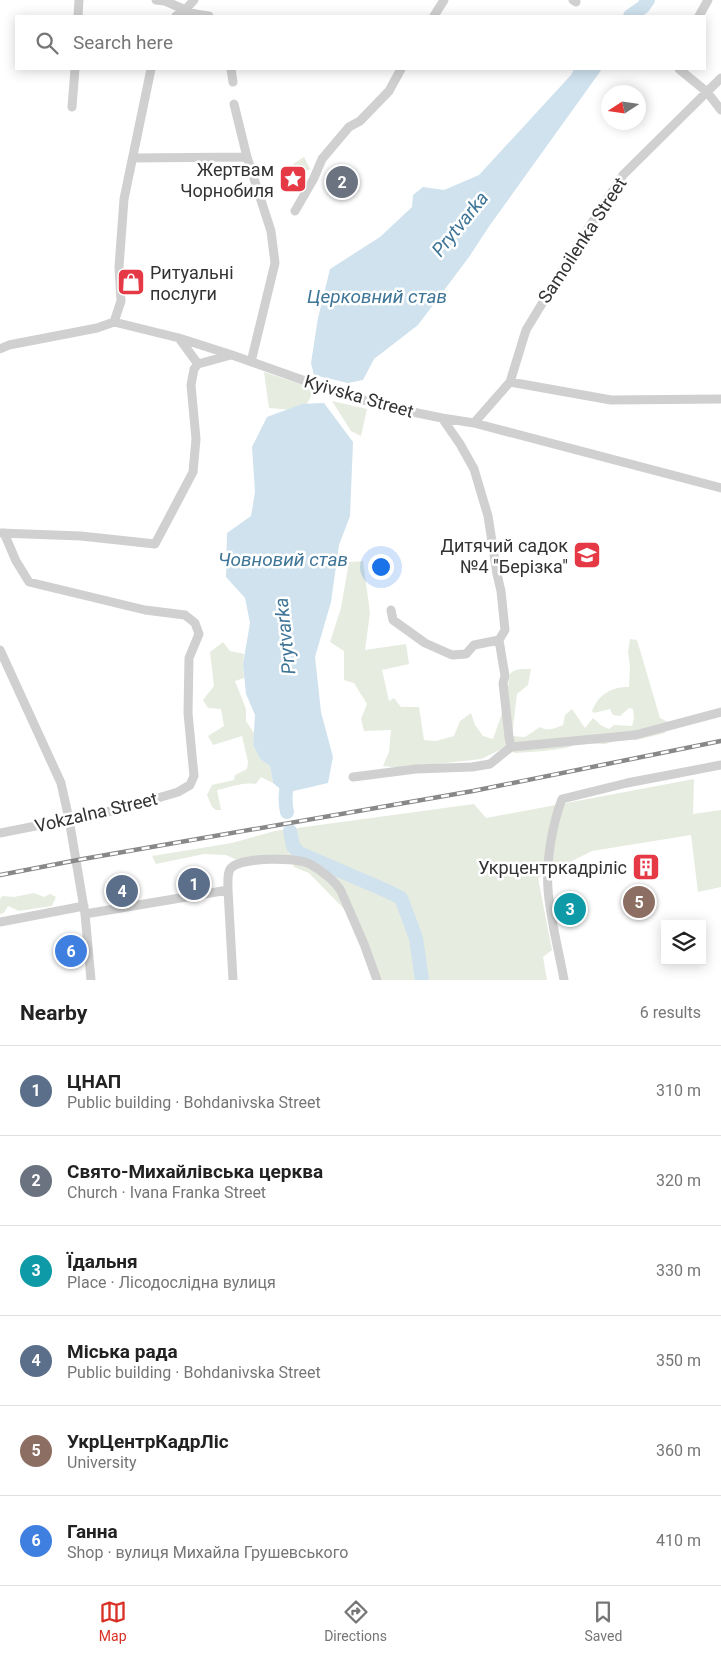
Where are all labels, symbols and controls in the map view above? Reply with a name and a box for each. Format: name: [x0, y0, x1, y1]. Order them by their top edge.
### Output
search box: [15, 15, 706, 70]
icon: search: [33, 29, 61, 57]
text: Search here: [73, 31, 173, 54]
north arrow: [601, 85, 646, 130]
place label: Жертвам Чорнобиля: [180, 159, 274, 201]
pin: 2: [326, 163, 358, 201]
place icon: Жертвам Чорнобиля: [278, 164, 308, 194]
street label: Samoilenka Street: [534, 173, 631, 307]
water label: Prytvarka: [427, 187, 493, 261]
place label: Ритуальні послуги: [150, 262, 234, 304]
shop icon: Ритуальні послуги: [116, 267, 146, 297]
water label: Церковний став: [307, 285, 447, 308]
street label: Kyivska Street: [302, 370, 416, 422]
place label: Дитячий садок №4 "Берізка": [440, 535, 568, 577]
school or university icon: Дитячий садок №4 "Берізка": [572, 540, 602, 570]
water label: Човновий став: [218, 548, 348, 571]
your location: [368, 554, 394, 580]
water label: Prytvarka: [270, 596, 300, 676]
street label: Vokzalna Street: [33, 788, 159, 836]
building icon: Укрцентркадріліс: [631, 852, 661, 882]
place label: Укрцентркадріліс: [478, 857, 627, 878]
pin: 1: [178, 865, 210, 903]
pin: 4: [106, 872, 138, 910]
pin: 5: [623, 883, 655, 921]
pin: 3: [554, 890, 586, 928]
map controls: [661, 920, 706, 965]
button: layers: [661, 920, 706, 965]
pin: 6: [55, 932, 87, 970]
text: Nearby: [20, 1001, 87, 1025]
text: 6 results: [640, 1003, 701, 1022]
text: ЦНАП: [67, 1070, 121, 1093]
text: 1: [31, 1081, 41, 1100]
text: 310 m: [656, 1081, 701, 1100]
text: Public building · Bohdanivska Street: [67, 1093, 321, 1112]
text: Свято-Михайлівська церква: [67, 1160, 323, 1183]
text: 2: [31, 1171, 41, 1190]
text: 320 m: [656, 1171, 701, 1190]
text: Church · Ivana Franka Street: [67, 1183, 266, 1202]
text: Їдальня: [67, 1250, 138, 1273]
text: 3: [31, 1261, 41, 1280]
text: 330 m: [656, 1261, 701, 1280]
text: Place · Лісодослідна вулиця: [67, 1273, 276, 1292]
text: Міська рада: [67, 1340, 178, 1363]
text: 4: [31, 1351, 41, 1370]
text: 350 m: [656, 1351, 701, 1370]
text: Public building · Bohdanivska Street: [67, 1363, 321, 1382]
text: УкрЦентрКадрЛіс: [67, 1430, 229, 1453]
text: 5: [31, 1441, 41, 1460]
text: 360 m: [656, 1441, 701, 1460]
text: University: [67, 1453, 137, 1472]
text: Ганна: [67, 1520, 118, 1543]
text: 6: [31, 1531, 41, 1550]
text: 410 m: [656, 1531, 701, 1550]
text: Shop · вулиця Михайла Грушевського: [67, 1543, 348, 1562]
tab: Map: [99, 1598, 127, 1644]
tab: Directions: [324, 1598, 387, 1644]
tab: Saved: [584, 1598, 622, 1644]

